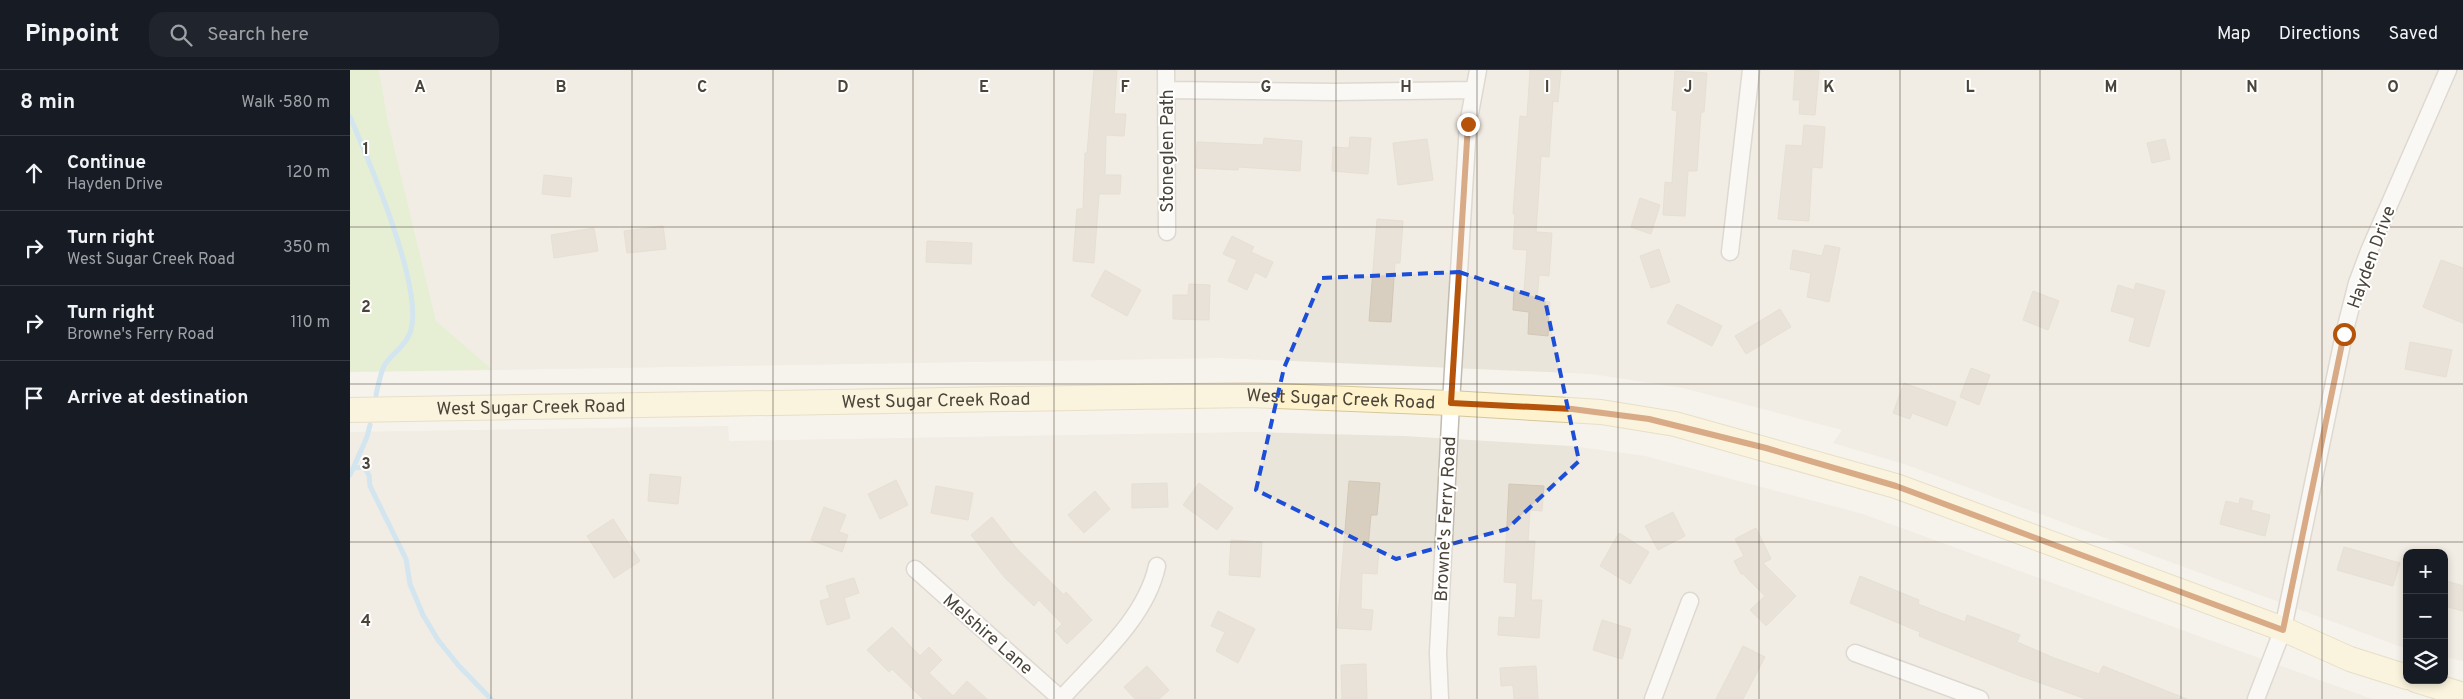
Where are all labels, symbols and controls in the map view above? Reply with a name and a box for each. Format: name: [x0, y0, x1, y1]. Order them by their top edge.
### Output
search box: [149, 12, 499, 57]
text: Pinpoint: [25, 20, 119, 50]
icon: search: [167, 21, 195, 49]
text: Search here: [207, 23, 309, 47]
text: Map: [2217, 23, 2251, 46]
text: Directions: [2279, 23, 2361, 46]
text: Saved: [2389, 23, 2438, 46]
text: A: [414, 78, 426, 98]
text: B: [555, 78, 567, 98]
text: C: [697, 78, 707, 98]
text: D: [837, 78, 849, 98]
text: E: [979, 78, 989, 98]
text: F: [1120, 78, 1130, 98]
text: G: [1261, 78, 1271, 98]
text: H: [1400, 78, 1412, 98]
text: I: [1545, 78, 1549, 98]
text: J: [1684, 78, 1692, 98]
text: K: [1823, 78, 1835, 98]
text: L: [1965, 78, 1975, 98]
text: M: [2105, 78, 2117, 98]
text: N: [2246, 78, 2258, 98]
text: O: [2387, 78, 2399, 98]
text: 8 min: [20, 89, 75, 116]
street label: Stoneglen Path: [1157, 89, 1180, 213]
text: Walk · 580 m: [241, 93, 330, 113]
route end: [1457, 113, 1480, 136]
text: 1: [363, 140, 369, 160]
text: Continue: [67, 151, 146, 175]
icon: ahead: [20, 159, 48, 187]
text: 120 m: [287, 163, 330, 183]
text: Hayden Drive: [67, 175, 163, 195]
street label: Hayden Drive: [2343, 203, 2402, 312]
text: Turn right: [67, 226, 155, 250]
icon: right: [20, 234, 48, 262]
text: 350 m: [283, 238, 330, 258]
text: West Sugar Creek Road: [67, 250, 235, 270]
text: 2: [361, 298, 371, 318]
text: Turn right: [67, 301, 155, 325]
icon: right: [20, 309, 48, 337]
text: 110 m: [290, 313, 330, 333]
route start: [2333, 323, 2356, 346]
text: Browne's Ferry Road: [67, 325, 214, 345]
icon: arrive: [20, 384, 48, 412]
street label: West Sugar Creek Road: [1246, 385, 1436, 415]
text: Arrive at destination: [67, 386, 248, 410]
street label: West Sugar Creek Road: [841, 389, 1031, 415]
street label: West Sugar Creek Road: [436, 395, 626, 422]
street label: Browne's Ferry Road: [1431, 436, 1462, 602]
text: 3: [361, 455, 371, 475]
map controls: [2403, 549, 2448, 684]
button: +: [2403, 549, 2448, 594]
street label: Melshire Lane: [937, 590, 1037, 681]
button: −: [2403, 594, 2448, 639]
text: 4: [361, 612, 371, 632]
button: layers: [2403, 639, 2448, 684]

